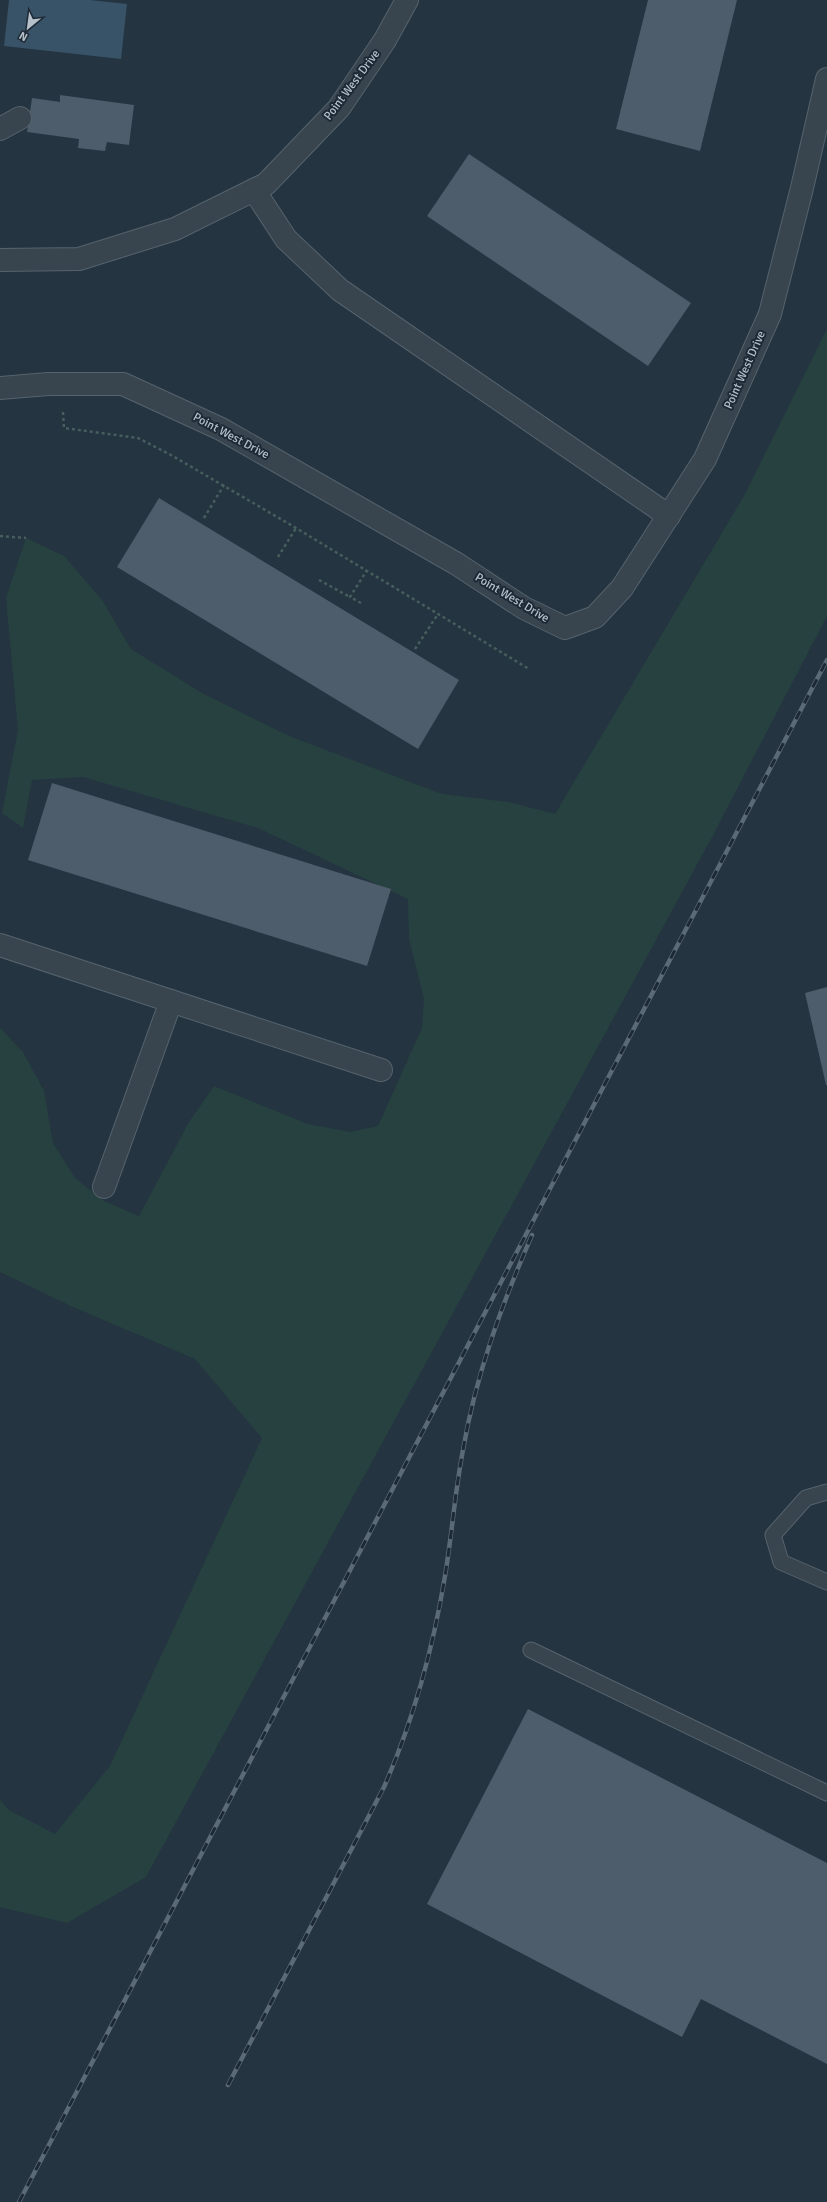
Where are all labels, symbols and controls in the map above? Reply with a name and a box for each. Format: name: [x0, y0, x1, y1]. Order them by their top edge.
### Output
north arrow: [8, 8, 48, 48]
text: N: [17, 29, 30, 44]
street label: Point West Drive: [321, 47, 383, 123]
street label: Point West Drive: [721, 329, 769, 411]
street label: Point West Drive: [190, 410, 272, 462]
street label: Point West Drive: [472, 570, 552, 626]

